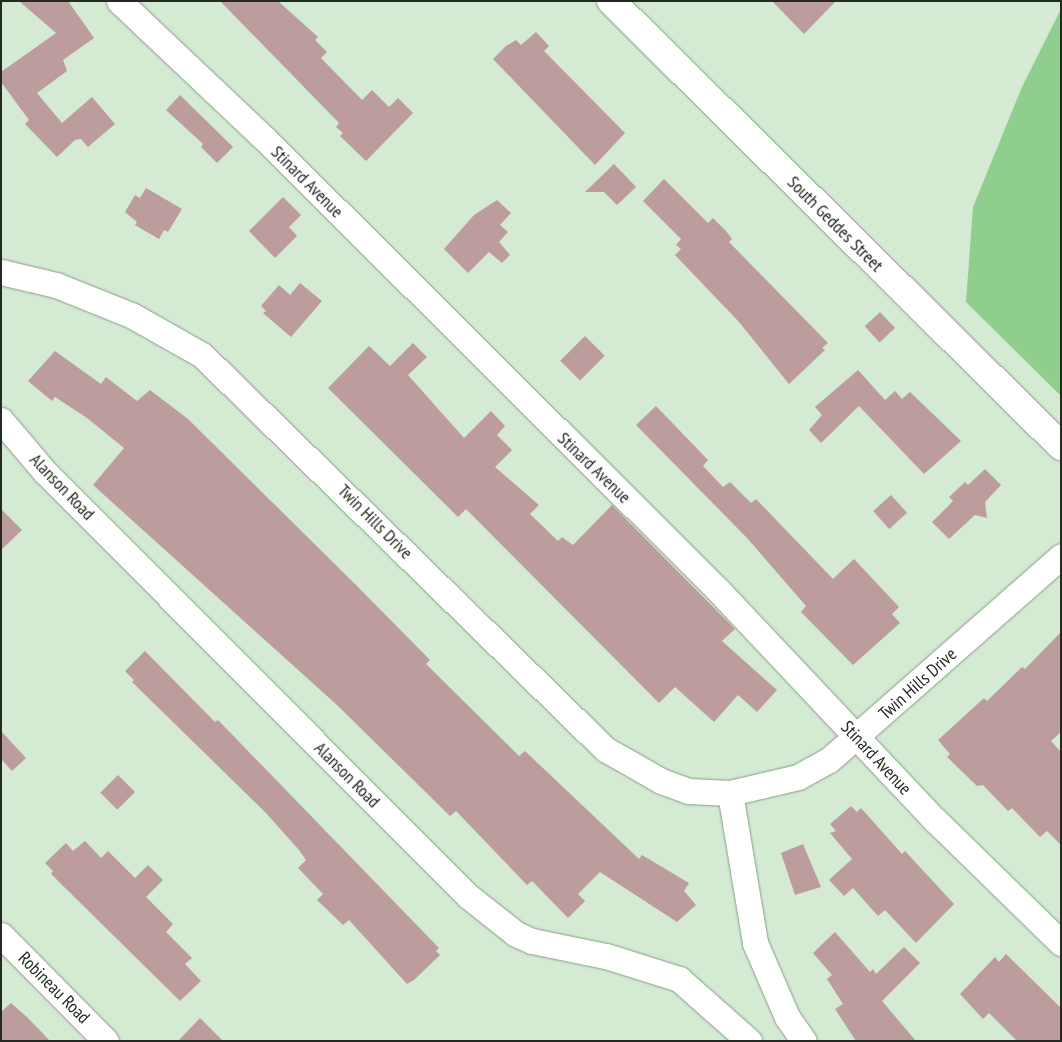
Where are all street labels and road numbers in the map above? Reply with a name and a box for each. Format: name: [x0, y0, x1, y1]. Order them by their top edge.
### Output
street label: Stinard Avenue: [266, 141, 348, 223]
street label: South Geddes Street: [783, 172, 887, 276]
street label: Stinard Avenue: [553, 428, 635, 508]
street label: Alanson Road: [25, 449, 99, 525]
street label: Twin Hills Drive: [333, 480, 417, 564]
street label: Twin Hills Drive: [875, 644, 961, 724]
street label: Stinard Avenue: [836, 716, 916, 800]
street label: Alanson Road: [310, 738, 384, 812]
street label: Robineau Road: [14, 948, 94, 1028]

